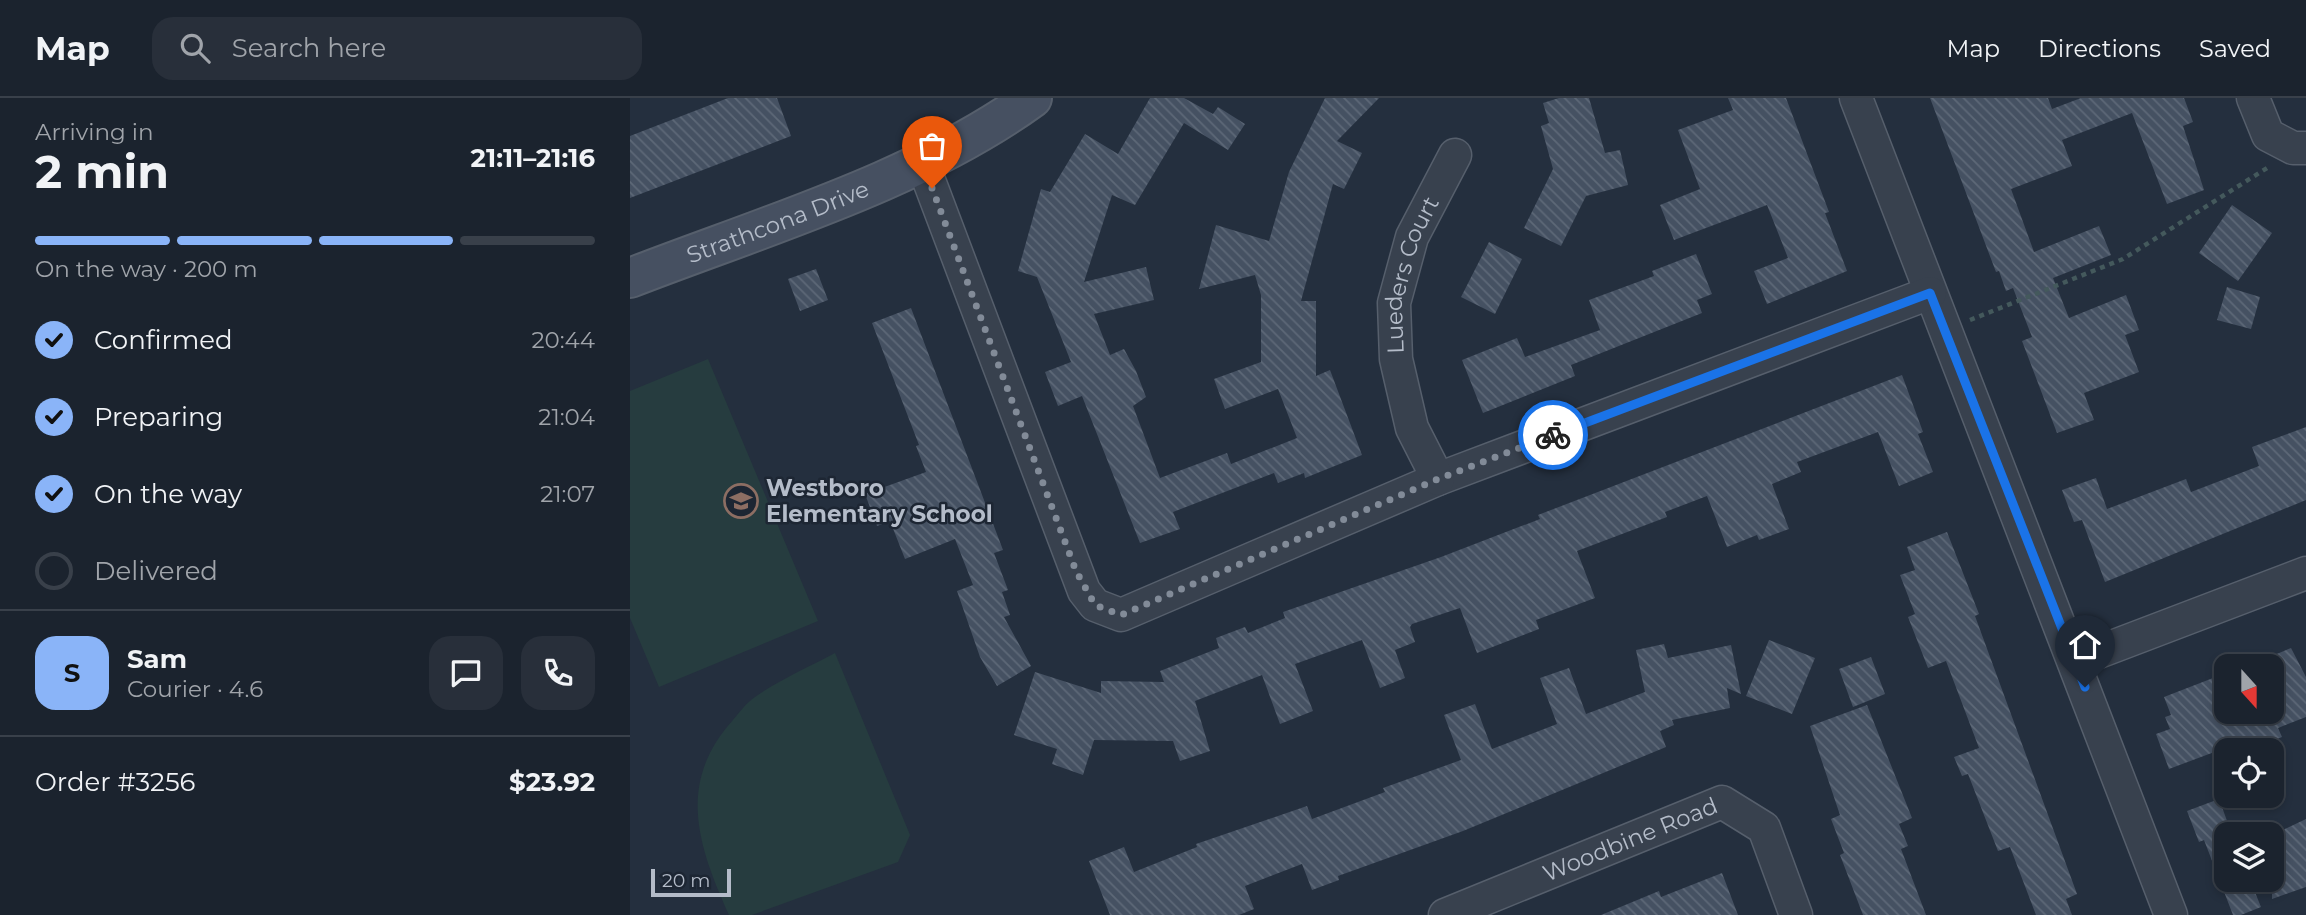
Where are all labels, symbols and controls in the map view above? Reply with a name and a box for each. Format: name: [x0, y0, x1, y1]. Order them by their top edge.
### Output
search box: [152, 17, 642, 80]
text: Map: [35, 28, 110, 68]
icon: search: [176, 29, 214, 67]
text: Search here: [232, 32, 386, 64]
text: Map: [1947, 34, 2000, 63]
text: Directions: [2038, 34, 2161, 63]
text: Saved: [2199, 34, 2271, 63]
pin: [902, 116, 962, 188]
text: Arriving in: [35, 118, 154, 146]
icon: bag: [913, 127, 951, 165]
text: 21:11–21:16: [471, 142, 595, 174]
text: 2 min: [35, 143, 169, 200]
street label: Strathcona Drive: [683, 174, 873, 269]
street label: Lueders Court: [1380, 191, 1445, 354]
text: On the way · 200 m: [35, 255, 258, 283]
icon: check: [35, 321, 73, 359]
text: Confirmed: [94, 324, 233, 356]
text: 20:44: [531, 326, 595, 354]
icon: check: [35, 398, 73, 436]
courier: [1518, 400, 1588, 470]
text: Preparing: [94, 401, 223, 433]
text: 21:04: [538, 403, 595, 431]
icon: bike: [1534, 416, 1572, 454]
place label: Westboro Elementary School: [766, 474, 993, 528]
icon: check: [35, 475, 73, 513]
text: On the way: [94, 478, 242, 510]
text: 21:07: [540, 480, 595, 508]
school or university icon: Westboro Elementary School: [722, 482, 760, 520]
text: Delivered: [94, 555, 218, 587]
pin: [2055, 615, 2115, 687]
icon: home: [2066, 626, 2104, 664]
button: chat: [429, 636, 503, 710]
button: phone: [521, 636, 595, 710]
text: Sam: [127, 643, 187, 675]
north arrow: [2214, 654, 2284, 724]
map controls: [2214, 654, 2284, 892]
text: S: [64, 657, 80, 689]
text: Courier · 4.6: [127, 675, 263, 703]
button: locate: [2214, 738, 2284, 808]
text: Order #3256: [35, 766, 195, 798]
text: $23.92: [509, 766, 595, 798]
street label: Woodbine Road: [1539, 791, 1722, 888]
button: layers: [2214, 822, 2284, 892]
scale bar: [651, 866, 732, 898]
text: 20 m: [662, 869, 710, 892]

